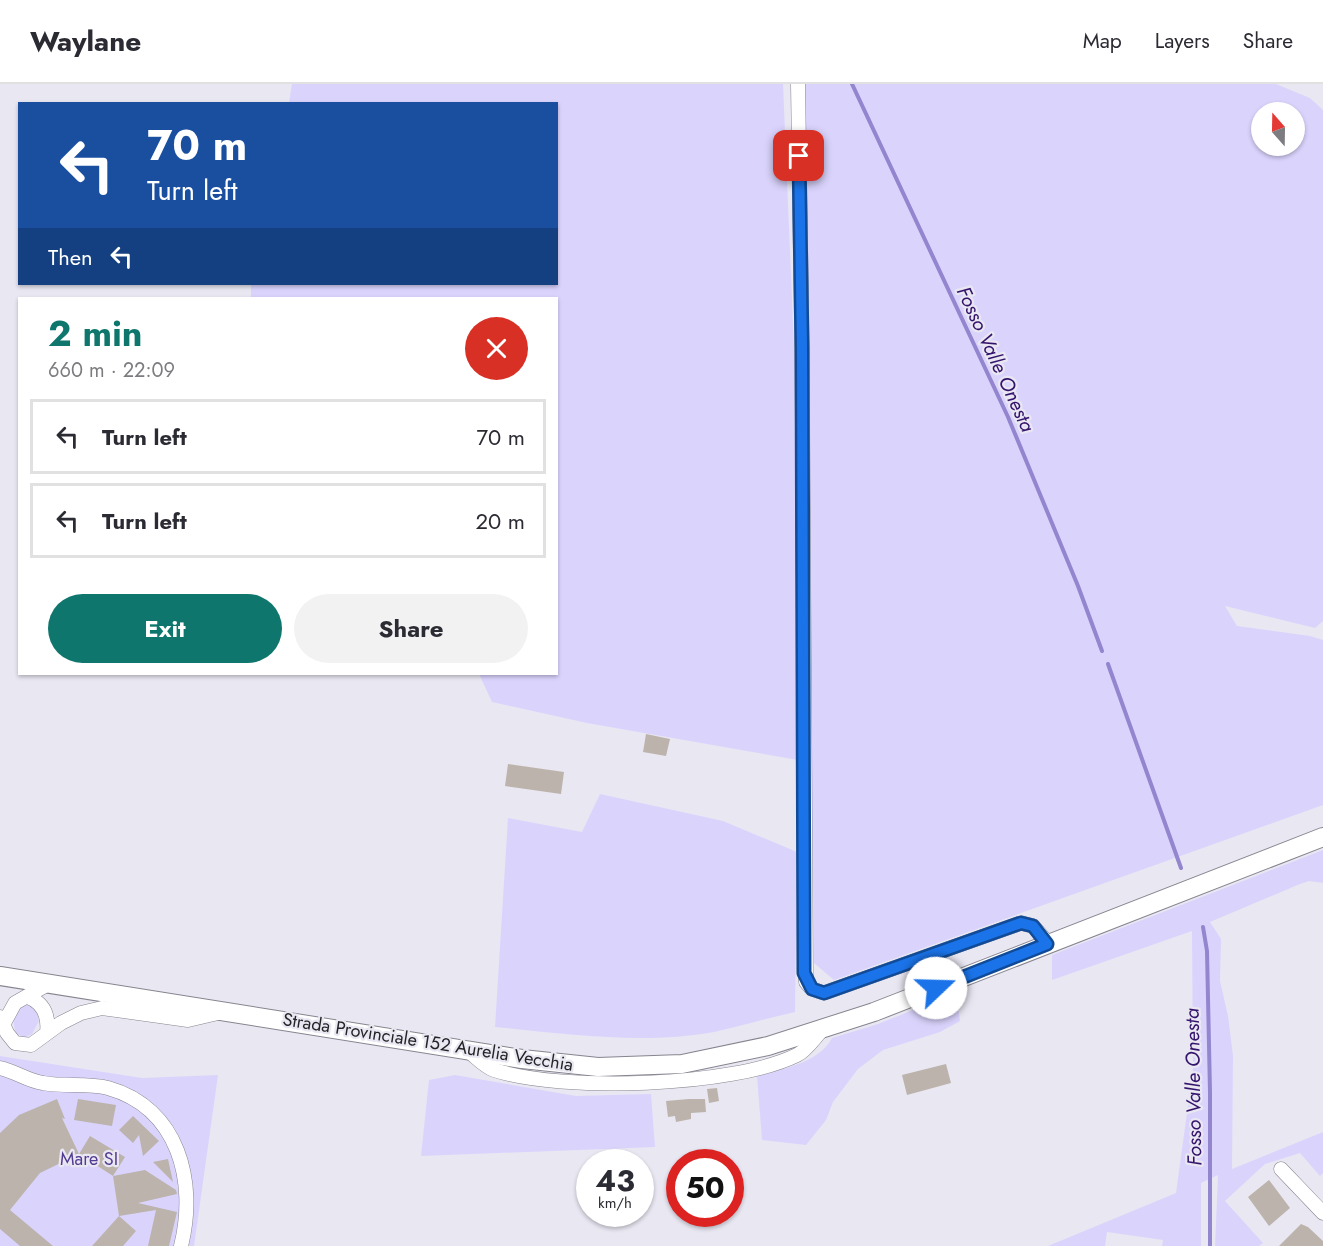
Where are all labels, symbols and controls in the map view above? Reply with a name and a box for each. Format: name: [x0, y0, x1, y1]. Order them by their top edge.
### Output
text: Waylane: [30, 21, 141, 62]
text: Map: [1083, 26, 1122, 56]
text: Layers: [1155, 26, 1210, 56]
text: Share: [1243, 26, 1293, 56]
north arrow: [1251, 102, 1305, 156]
map controls: [1251, 102, 1305, 156]
text: 70 m: [147, 115, 247, 176]
icon: left: [48, 126, 126, 204]
pin: [773, 130, 824, 181]
icon: arrive: [782, 139, 815, 172]
text: Turn left: [147, 171, 237, 210]
icon: left: [105, 240, 138, 273]
text: Then: [48, 241, 93, 273]
water label: Fosso Valle Onesta: [949, 282, 1042, 437]
text: 2 min: [48, 307, 143, 359]
button: close: [465, 317, 528, 380]
text: 660 m · 22:09: [48, 356, 175, 385]
icon: left: [51, 420, 84, 453]
text: Turn left: [102, 421, 187, 453]
text: 70 m: [476, 421, 525, 453]
icon: left: [51, 504, 84, 537]
text: Turn left: [102, 505, 187, 537]
text: 20 m: [476, 505, 525, 537]
button: Exit: [48, 594, 282, 663]
button: Share: [294, 594, 528, 663]
position arrow: [904, 956, 968, 1020]
street label: Strada Provinciale 152 Aurelia Vecchia: [281, 1006, 575, 1078]
water label: Fosso Valle Onesta: [1178, 1008, 1209, 1166]
park label: Mare SI: [60, 1146, 118, 1172]
speed limit sign: 50: [666, 1149, 744, 1227]
text: 43: [595, 1159, 635, 1202]
text: km/h: [598, 1192, 632, 1214]

